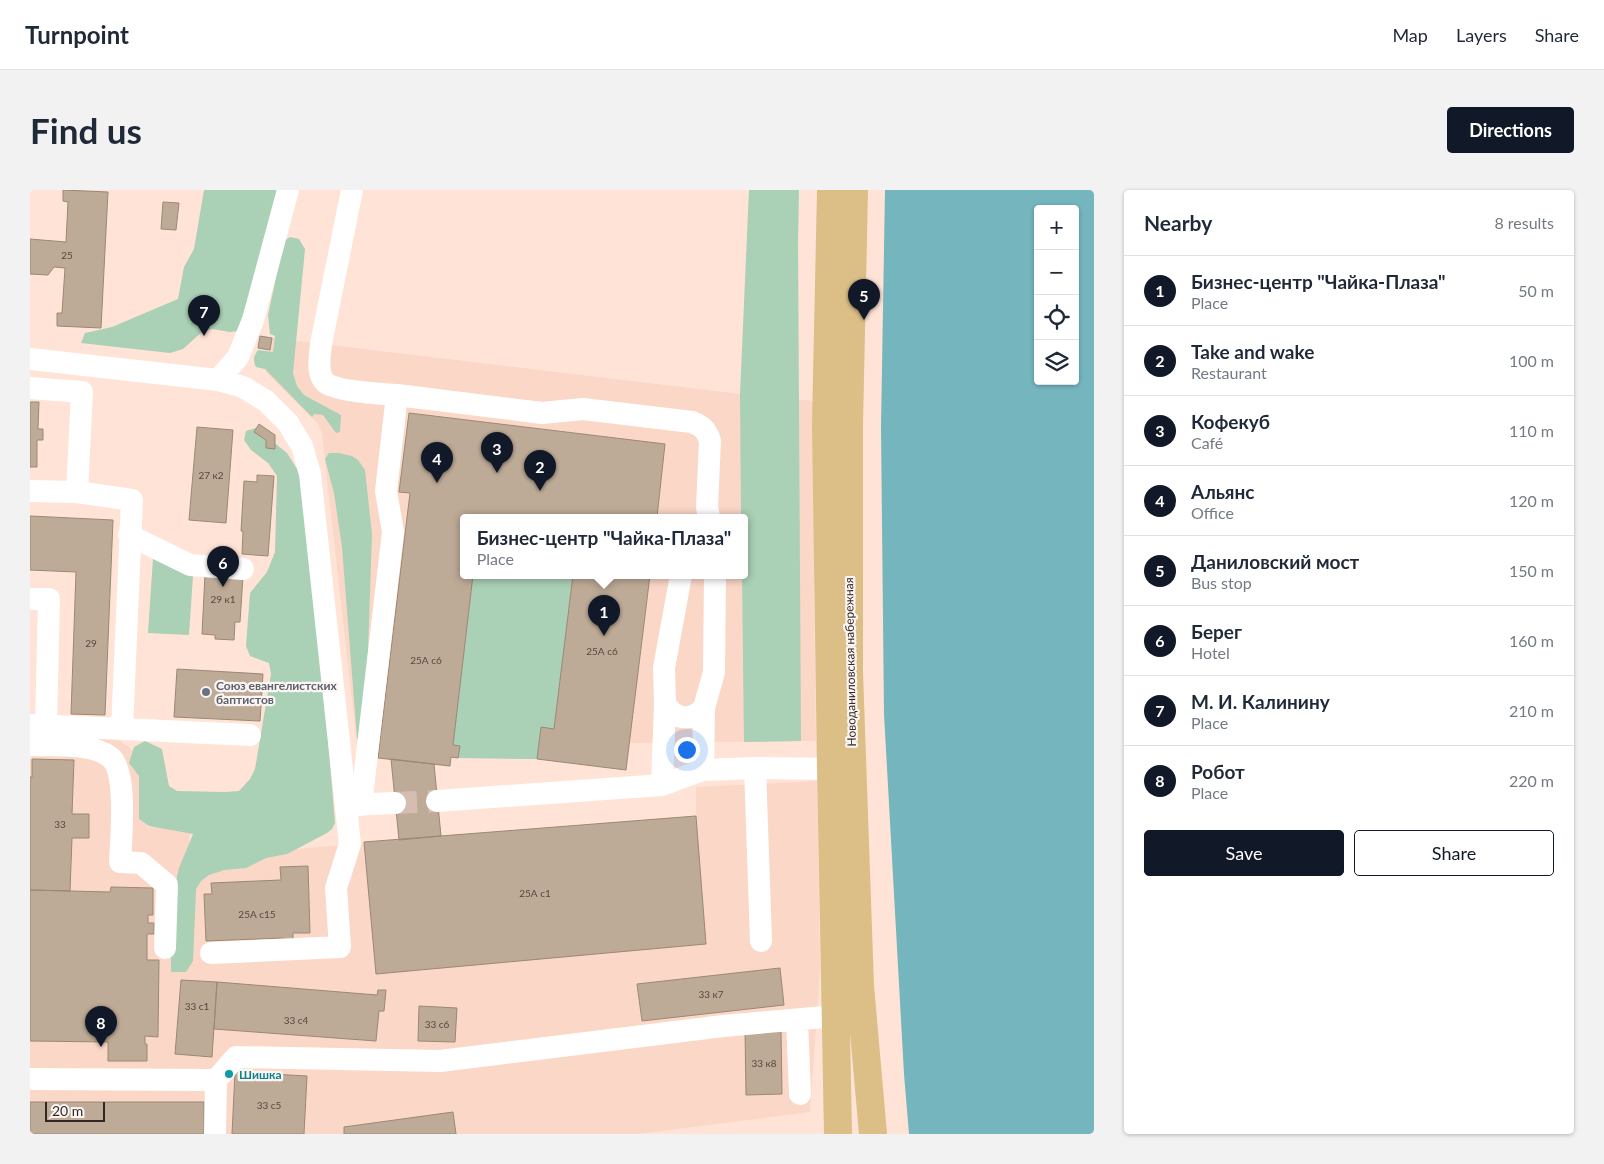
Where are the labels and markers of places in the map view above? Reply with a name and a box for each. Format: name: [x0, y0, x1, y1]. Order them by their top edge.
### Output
pin: 5: [848, 279, 880, 320]
pin: 7: [188, 295, 220, 336]
pin: 3: [481, 432, 513, 473]
pin: 4: [421, 442, 453, 483]
pin: 2: [524, 450, 556, 491]
pin: 6: [207, 546, 239, 587]
pin: 1: [588, 595, 620, 636]
place label: Союз евангелистских баптистов: [216, 678, 337, 707]
marker: Союз евангелистских баптистов: [200, 686, 212, 698]
pin: 8: [85, 1006, 117, 1047]
place label: Шишка: [239, 1067, 282, 1082]
marker: Шишка: [223, 1068, 235, 1080]

